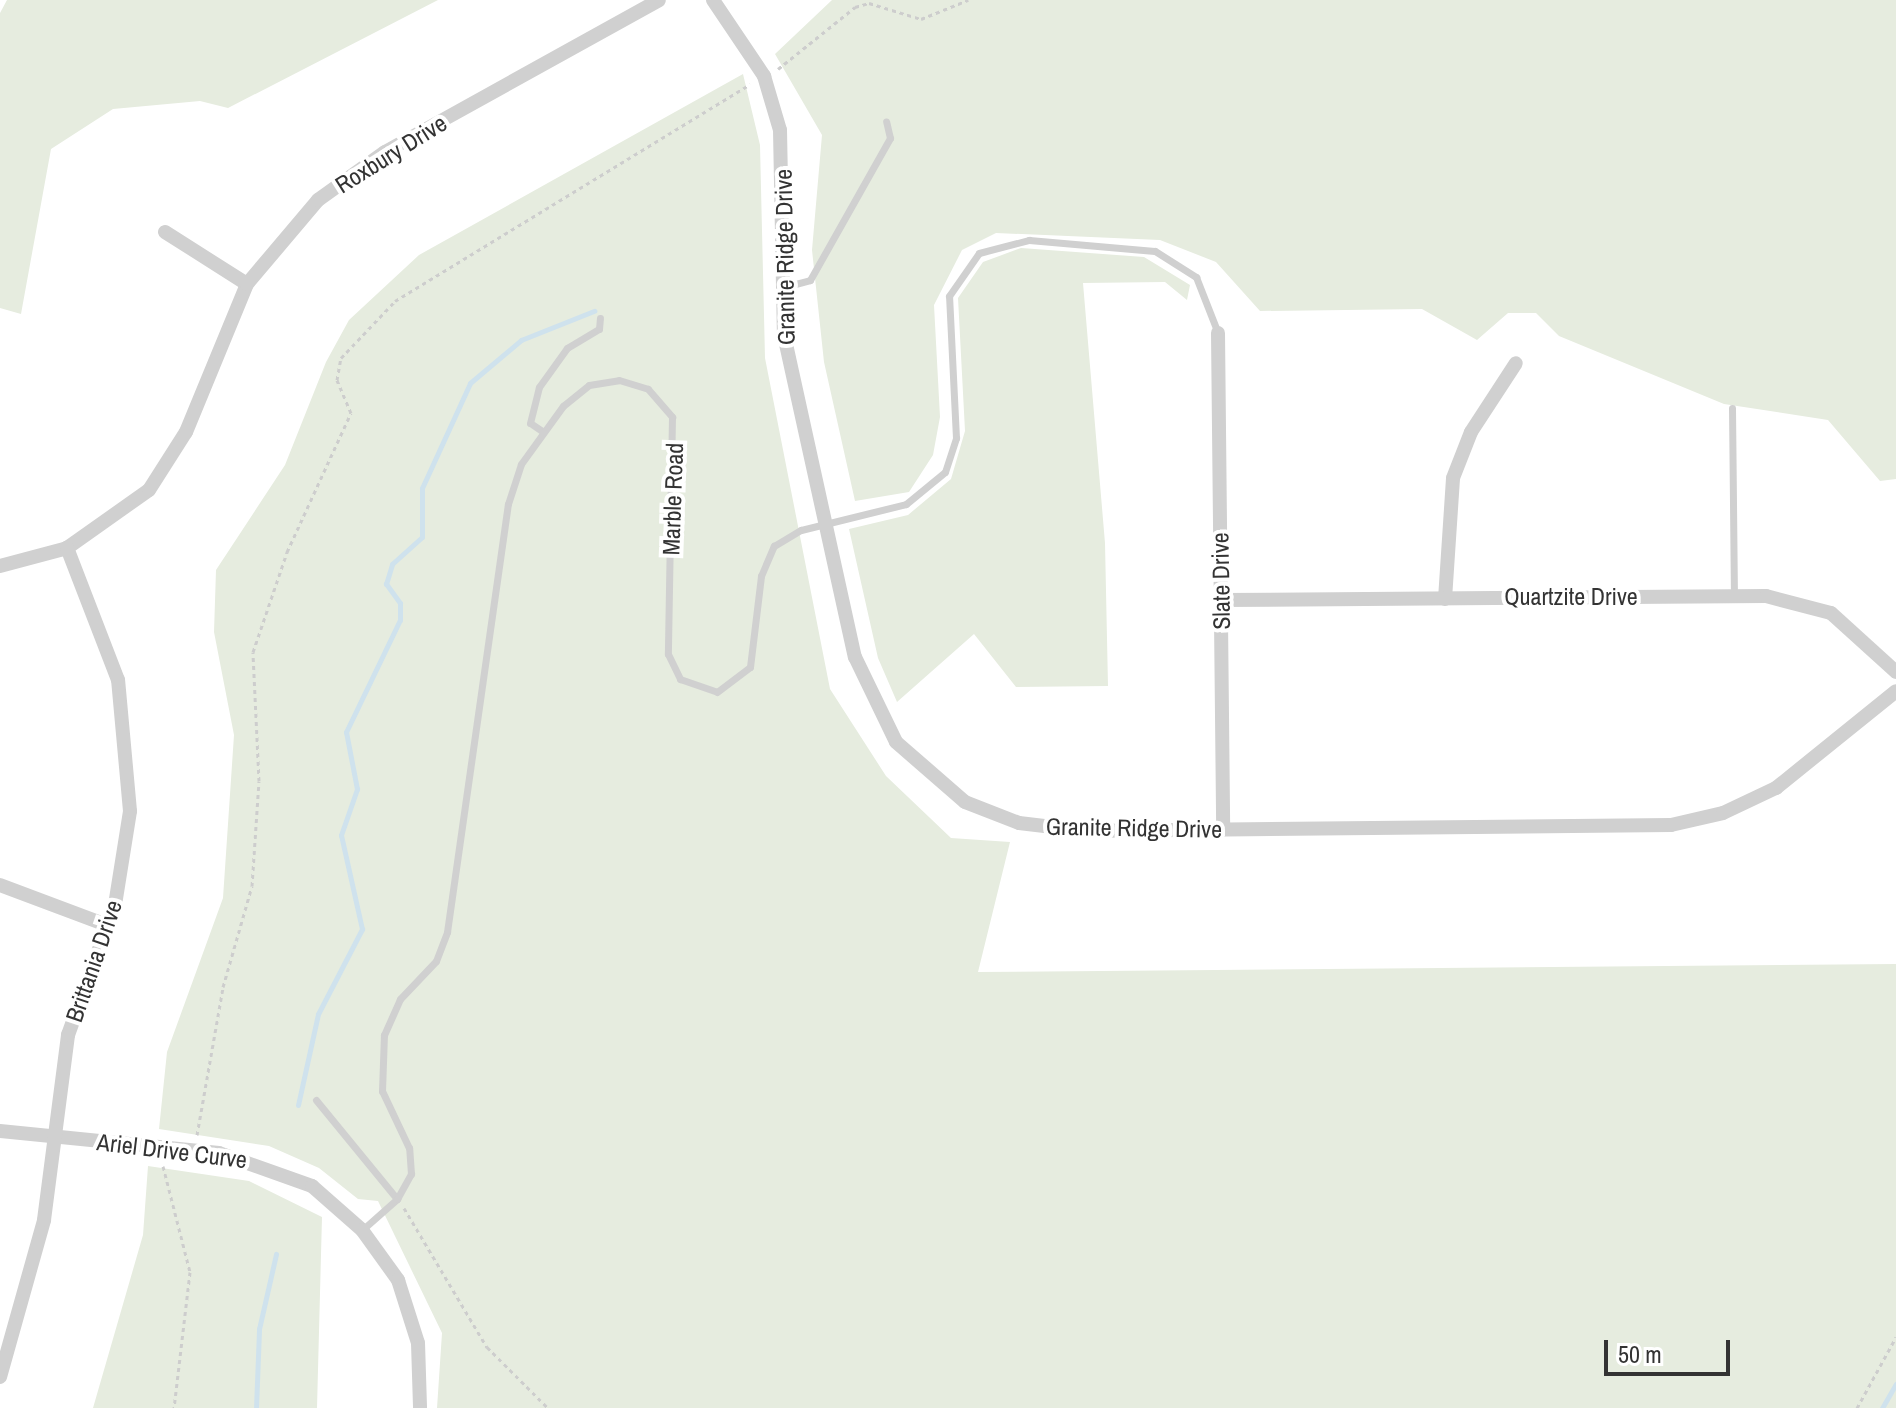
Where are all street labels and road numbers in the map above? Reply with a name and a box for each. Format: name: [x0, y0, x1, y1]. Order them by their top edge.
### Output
street label: Roxbury Drive: [330, 108, 452, 200]
street label: Granite Ridge Drive: [769, 169, 801, 345]
street label: Marble Road: [657, 442, 689, 556]
street label: Slate Drive: [1206, 532, 1236, 630]
street label: Quartzite Drive: [1504, 583, 1638, 611]
street label: Granite Ridge Drive: [1046, 812, 1222, 844]
street label: Brittania Drive: [60, 896, 128, 1026]
street label: Ariel Drive Curve: [95, 1128, 249, 1174]

